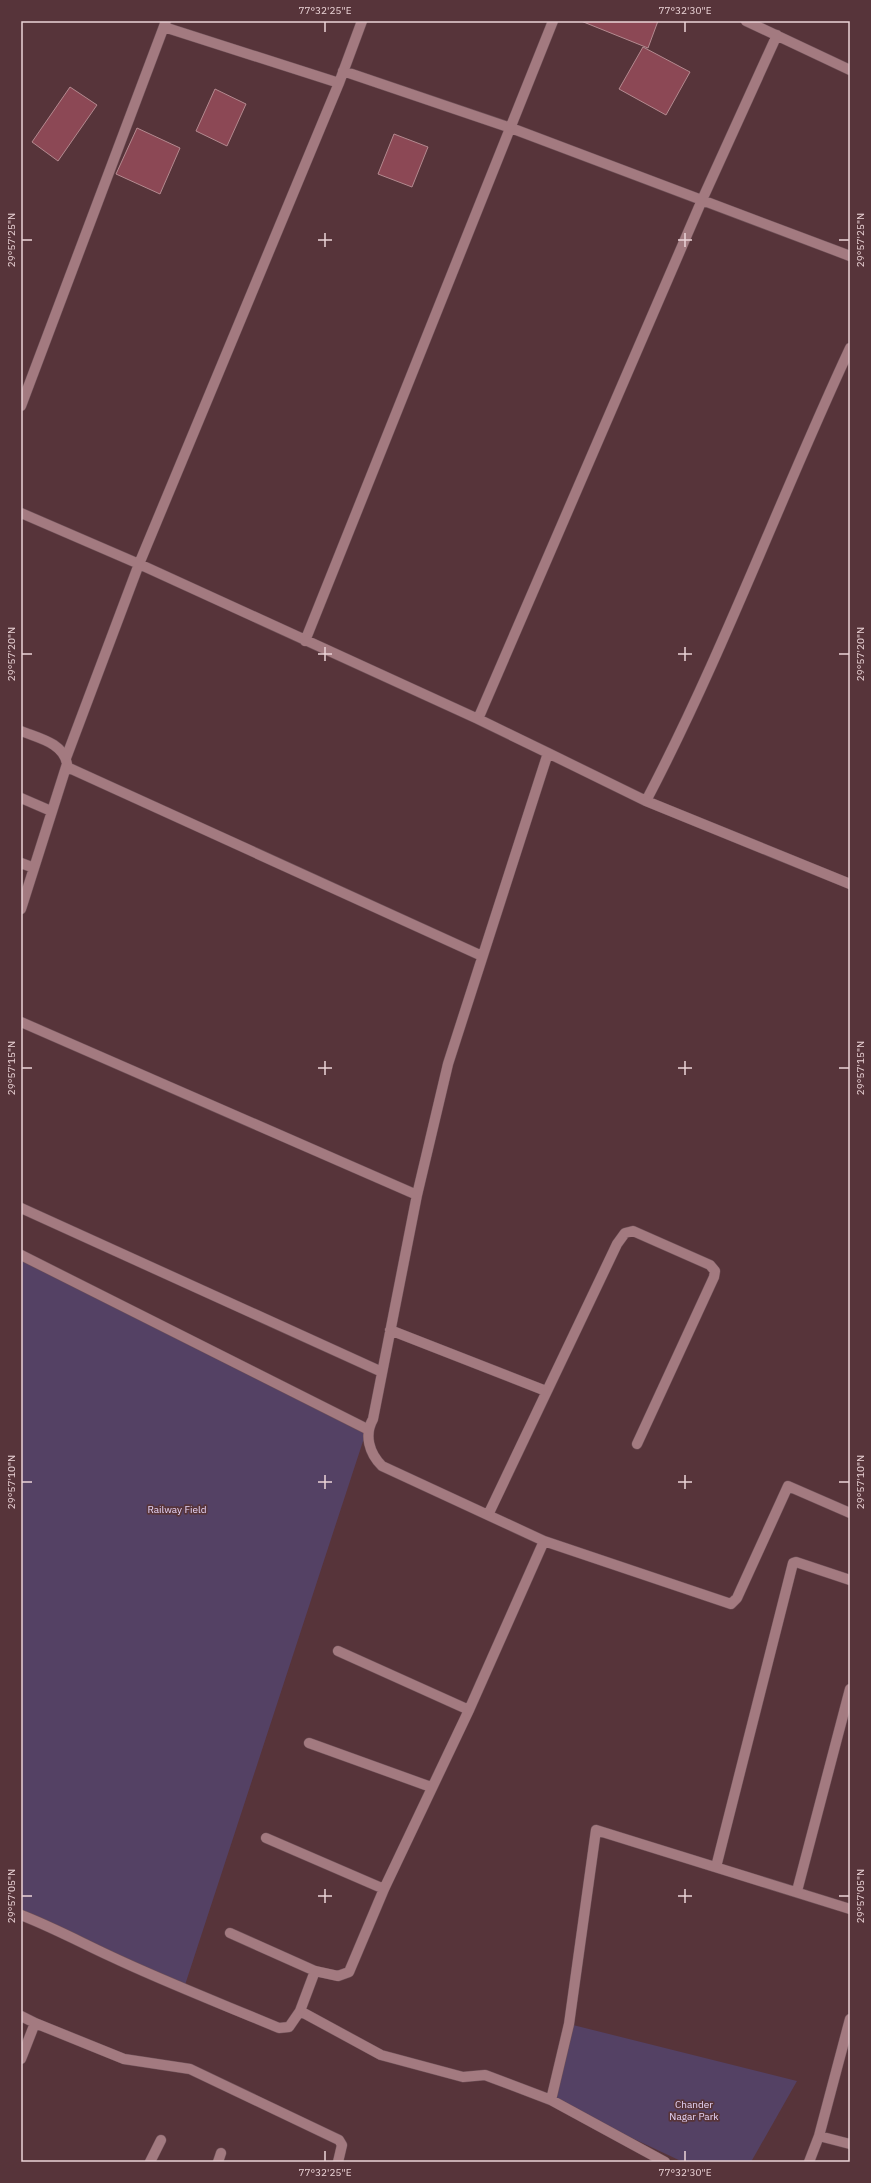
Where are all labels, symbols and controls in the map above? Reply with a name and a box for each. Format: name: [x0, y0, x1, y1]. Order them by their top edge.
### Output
text: 77°32'25"E: [298, 4, 352, 17]
text: 77°32'30"E: [658, 4, 712, 17]
text: 29°57'25"N: [5, 213, 18, 267]
text: 29°57'25"N: [854, 213, 867, 267]
text: 29°57'20"N: [5, 627, 18, 681]
text: 29°57'20"N: [854, 627, 867, 681]
text: 29°57'15"N: [5, 1041, 18, 1095]
text: 29°57'15"N: [854, 1041, 867, 1095]
text: 29°57'10"N: [5, 1455, 18, 1509]
text: 29°57'10"N: [854, 1455, 867, 1509]
park label: Railway Field: [147, 1503, 207, 1516]
text: 29°57'05"N: [5, 1869, 18, 1923]
text: 29°57'05"N: [854, 1869, 867, 1923]
park label: Chander Nagar Park: [669, 2098, 719, 2123]
text: 77°32'25"E: [298, 2166, 352, 2179]
text: 77°32'30"E: [658, 2166, 712, 2179]

